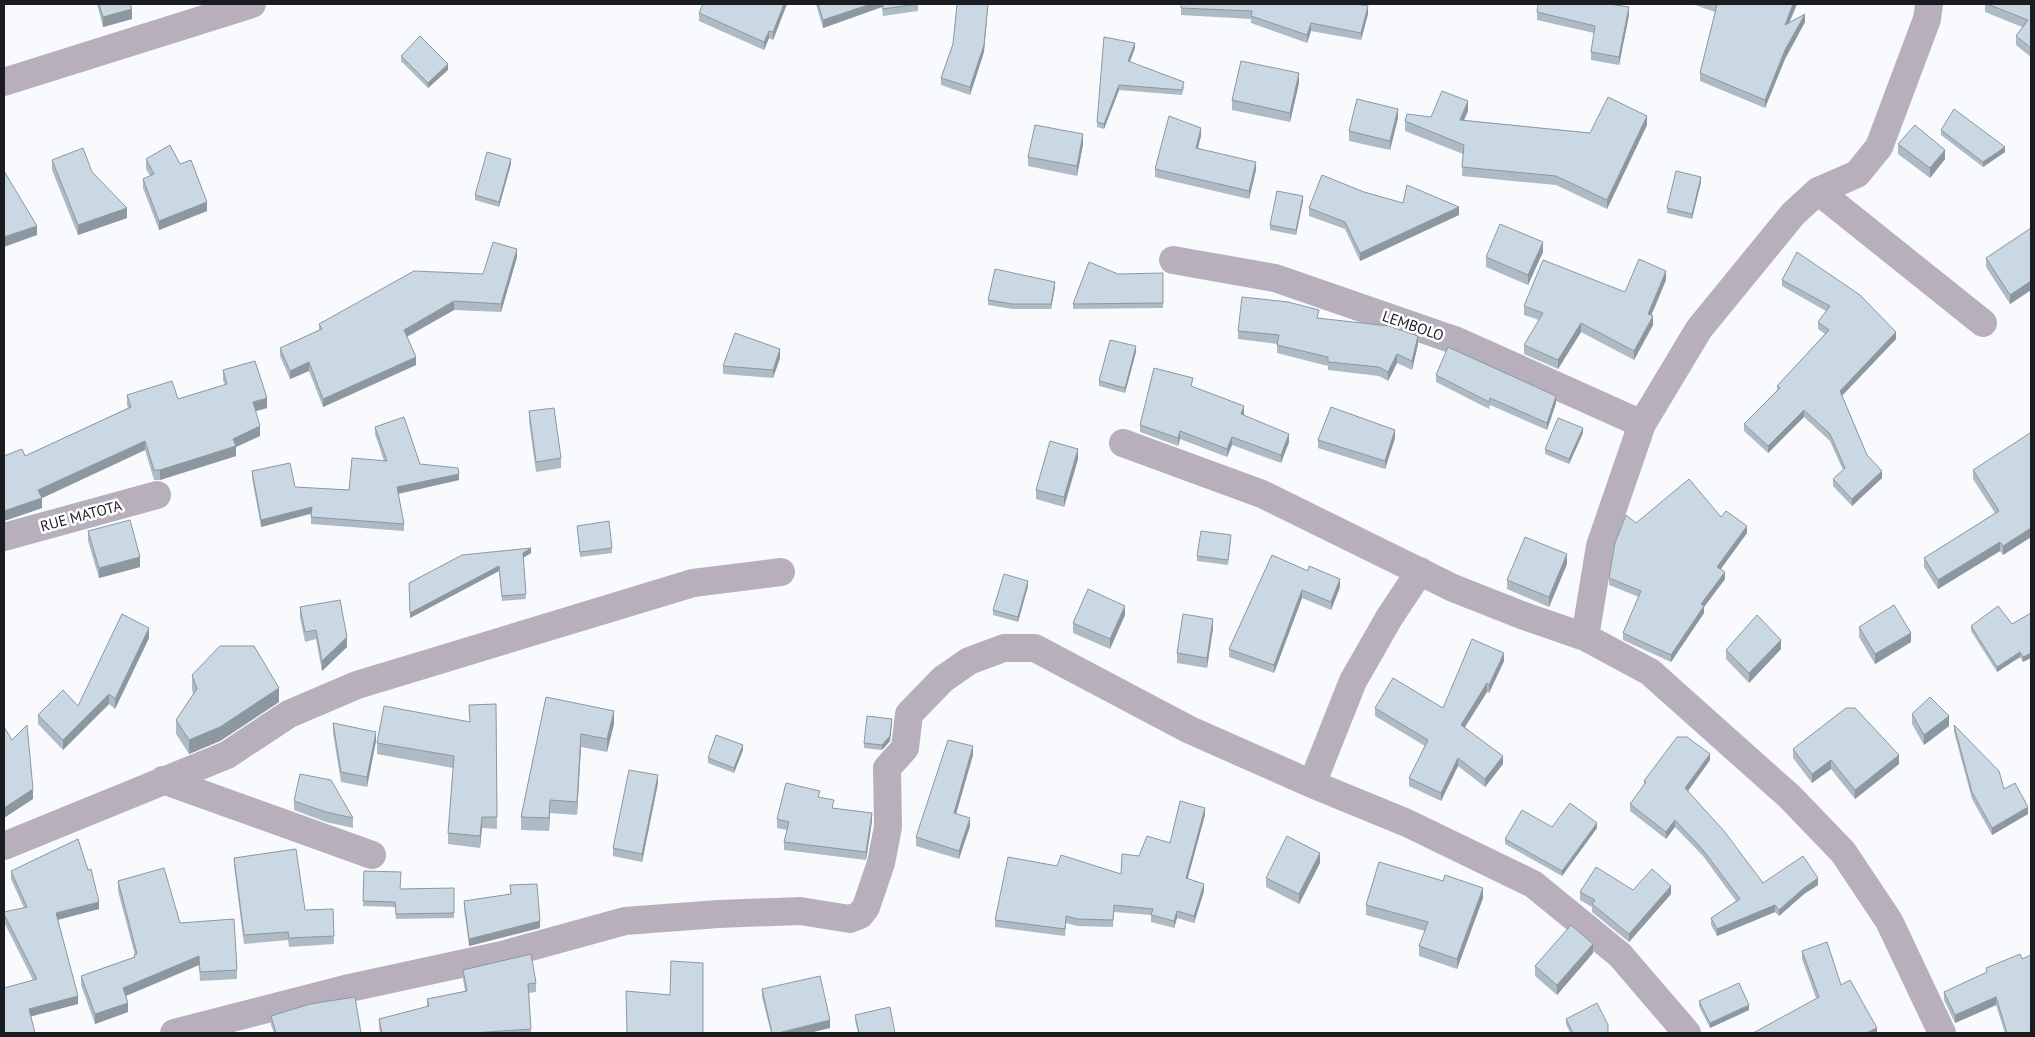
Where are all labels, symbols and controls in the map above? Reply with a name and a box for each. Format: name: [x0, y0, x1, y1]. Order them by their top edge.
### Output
street label: LEMBOLO: [1380, 306, 1446, 345]
street label: RUE MATOTA: [38, 495, 124, 536]

